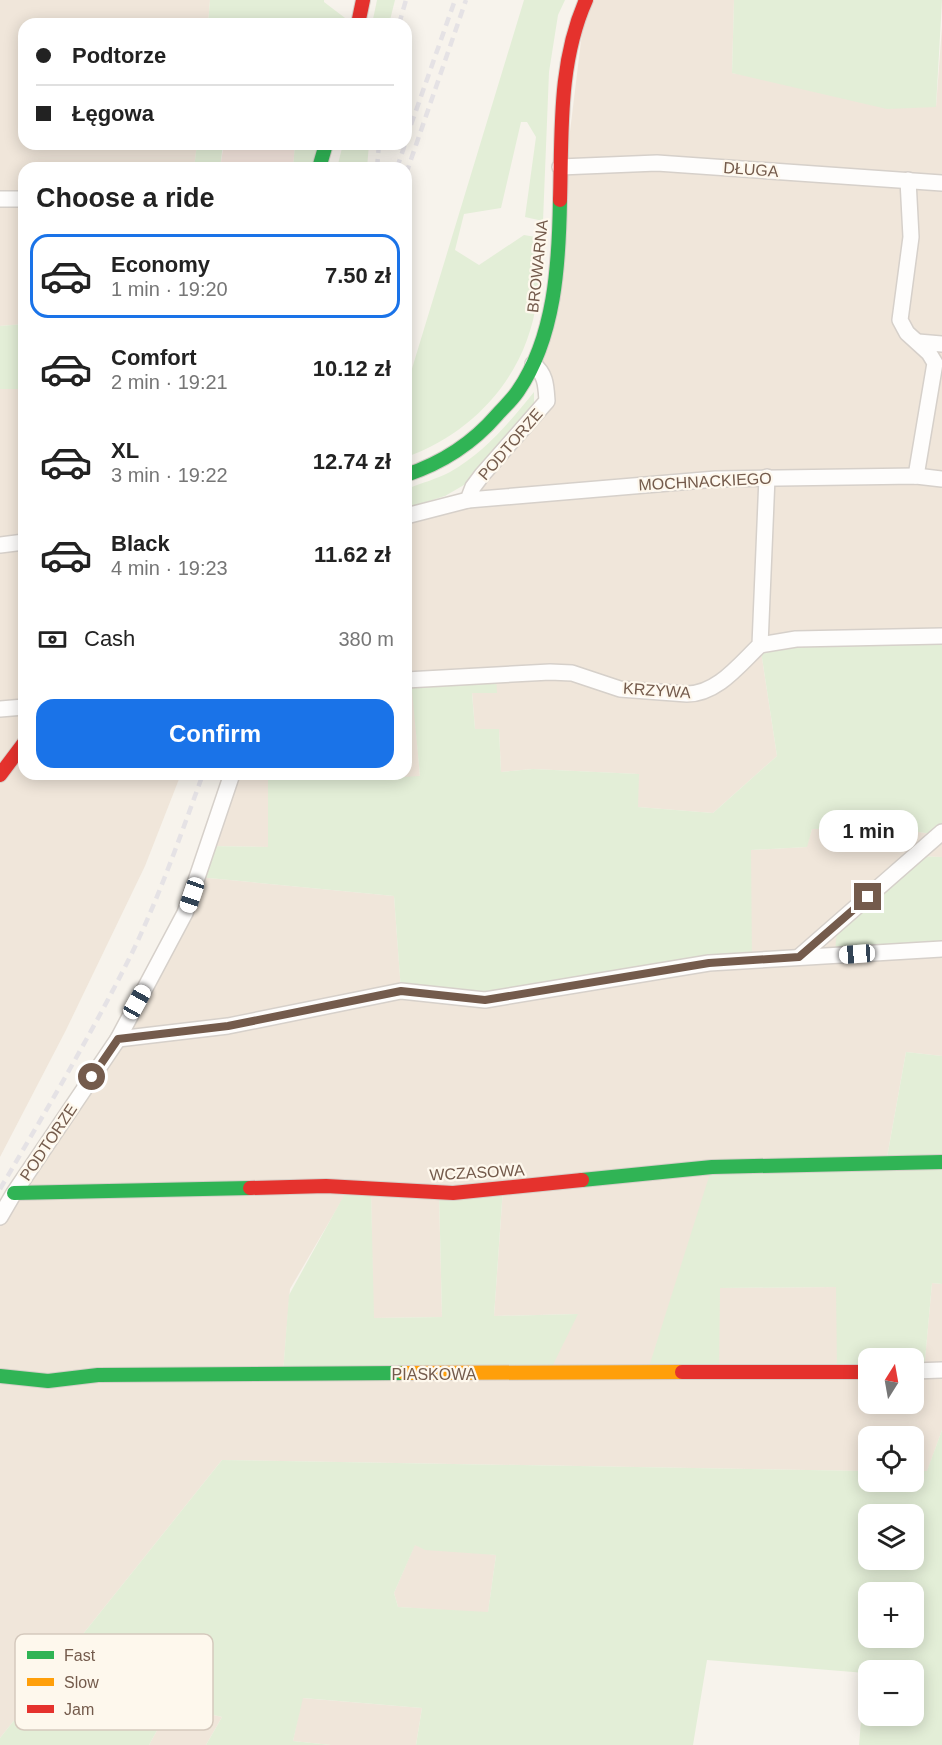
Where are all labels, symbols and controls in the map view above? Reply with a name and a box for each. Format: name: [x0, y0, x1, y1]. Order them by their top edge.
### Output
text: Podtorze: [72, 43, 166, 68]
text: Łęgowa: [72, 101, 154, 126]
street label: DŁUGA: [723, 159, 779, 180]
text: Choose a ride: [36, 183, 215, 213]
street label: BROWARNA: [524, 218, 551, 314]
icon: car: [39, 249, 93, 303]
text: Economy: [111, 252, 210, 277]
text: 7.50 zł: [325, 263, 391, 288]
text: 1 min · 19:20: [111, 278, 228, 300]
icon: car: [39, 342, 93, 396]
text: Comfort: [111, 345, 197, 370]
text: 10.12 zł: [313, 356, 391, 381]
text: 2 min · 19:21: [111, 371, 228, 393]
street label: PODTORZE: [475, 405, 546, 483]
icon: car: [39, 435, 93, 489]
text: XL: [111, 438, 139, 463]
text: 12.74 zł: [313, 449, 391, 474]
text: 3 min · 19:22: [111, 464, 228, 486]
street label: MOCHNACKIEGO: [638, 470, 772, 493]
icon: car: [39, 528, 93, 582]
text: Black: [111, 531, 170, 556]
text: 11.62 zł: [314, 542, 391, 567]
text: 4 min · 19:23: [111, 557, 228, 579]
icon: cash: [36, 623, 69, 656]
text: Cash: [84, 626, 135, 651]
text: 380 m: [338, 628, 394, 650]
street label: KRZYWA: [623, 680, 692, 701]
button: Confirm: [36, 699, 394, 768]
callout: 1 min: [818, 810, 918, 852]
text: 1 min: [842, 820, 895, 842]
car: [178, 875, 206, 915]
route end: [854, 883, 881, 910]
car: [838, 944, 876, 964]
car: [120, 982, 154, 1022]
route start: [78, 1063, 105, 1090]
street label: PODTORZE: [17, 1101, 80, 1184]
street label: WCZASOWA: [429, 1161, 525, 1183]
north arrow: [858, 1348, 924, 1414]
map controls: [858, 1348, 924, 1726]
street label: PIASKOWA: [392, 1366, 477, 1383]
button: locate: [858, 1426, 924, 1492]
button: layers: [858, 1504, 924, 1570]
button: +: [858, 1582, 924, 1648]
legend: [15, 1634, 213, 1730]
text: Fast: [64, 1647, 96, 1664]
button: −: [858, 1660, 924, 1726]
text: Slow: [64, 1674, 99, 1691]
text: Jam: [64, 1701, 94, 1718]

